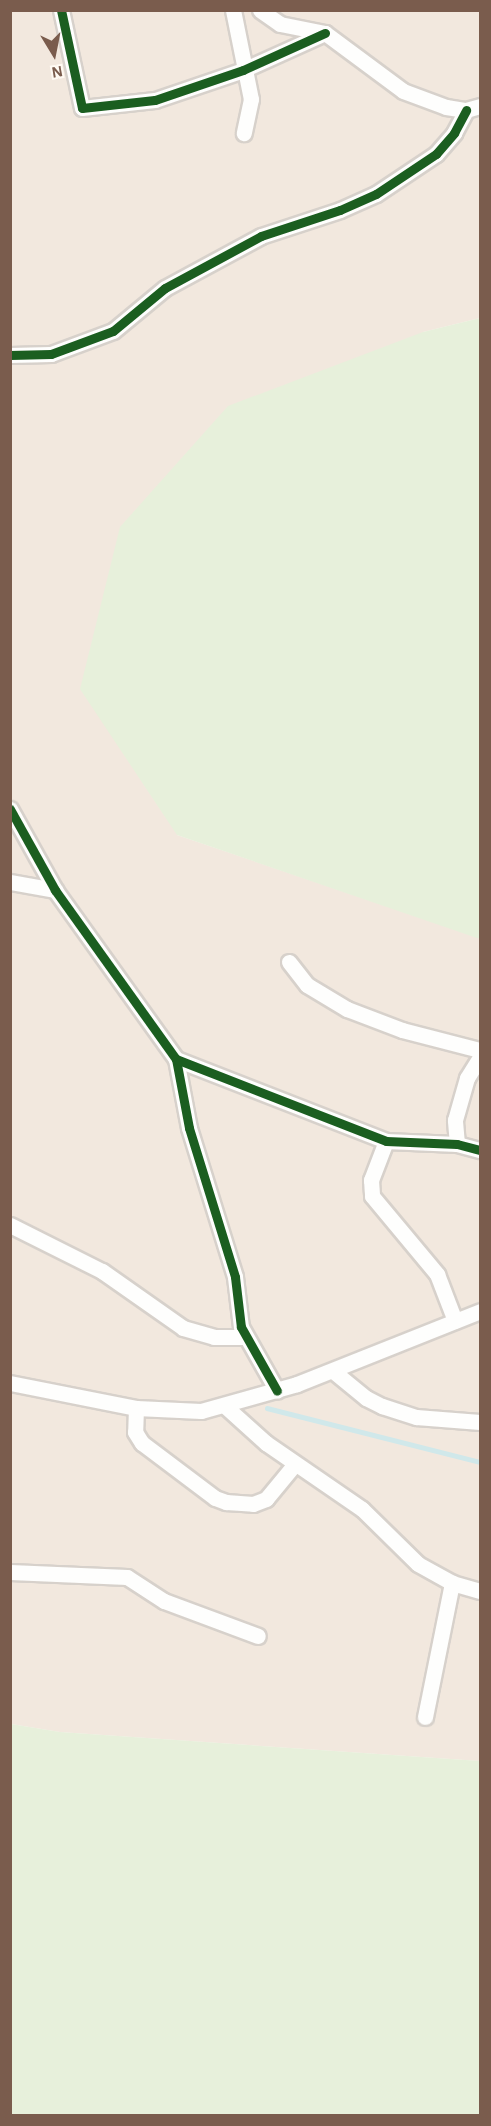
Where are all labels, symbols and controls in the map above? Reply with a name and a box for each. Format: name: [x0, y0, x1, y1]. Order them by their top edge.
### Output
north arrow: [24, 24, 84, 84]
text: N: [50, 63, 64, 81]

